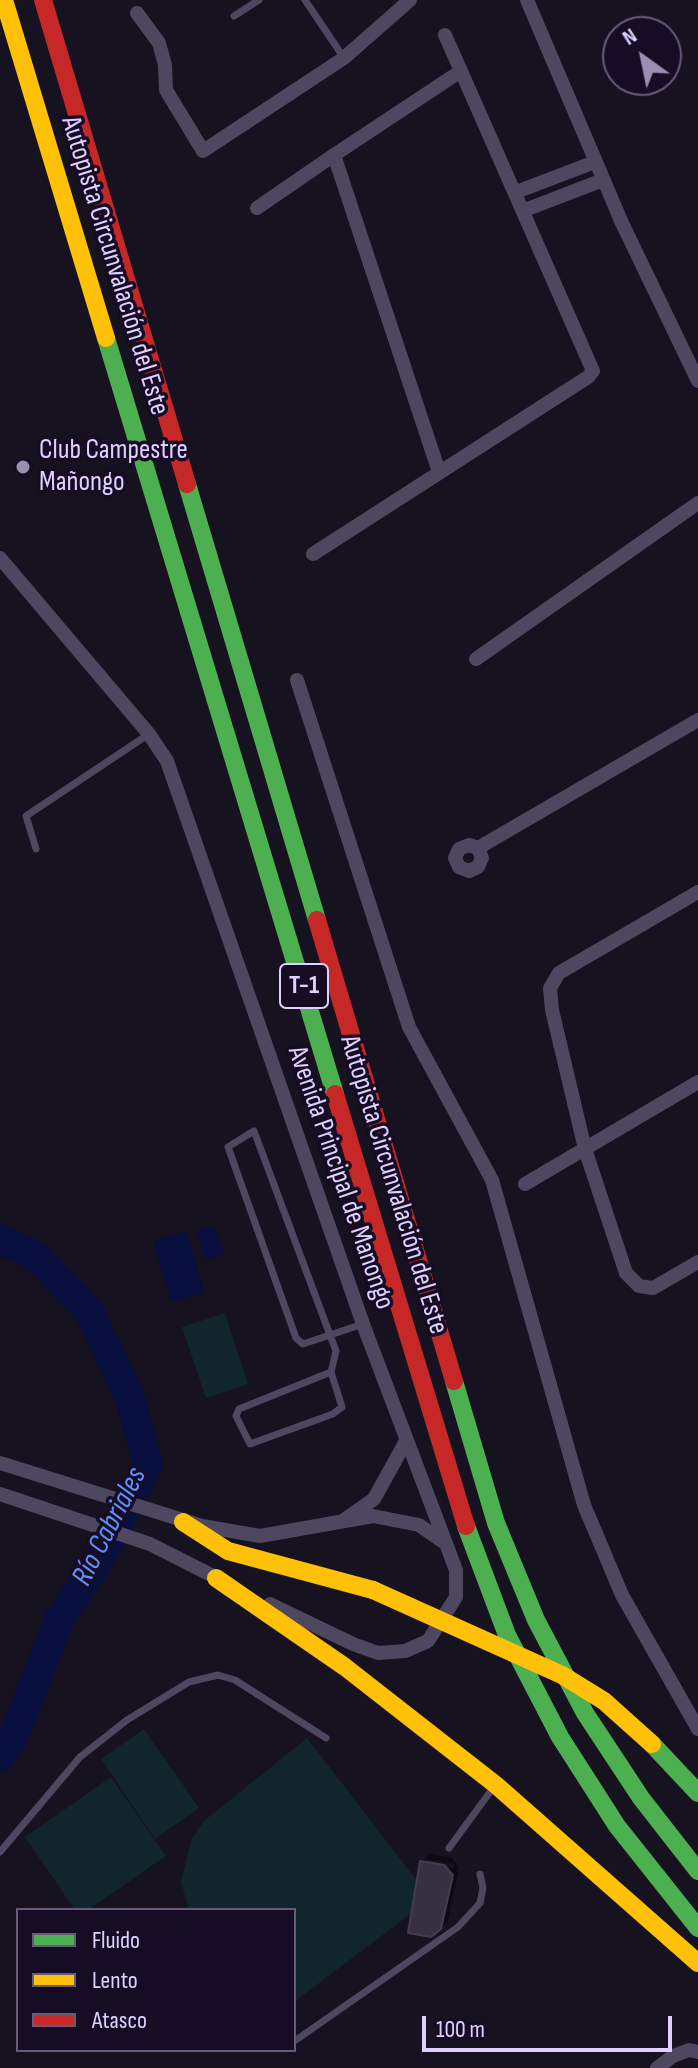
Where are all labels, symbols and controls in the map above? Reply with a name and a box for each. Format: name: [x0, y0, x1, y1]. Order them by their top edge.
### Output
north arrow: [602, 16, 682, 96]
text: N: [617, 23, 642, 52]
street label: Autopista Circunvalación del Este: [53, 113, 175, 419]
place label: Club Campestre Mañongo: [39, 434, 188, 500]
marker: Club Campestre Mañongo: [14, 458, 32, 476]
road number: T-1: [280, 964, 328, 1008]
street label: Autopista Circunvalación del Este: [332, 1032, 454, 1338]
street label: Avenida Principal de Manongo: [279, 1042, 401, 1314]
water label: Río Cabriales: [65, 1462, 155, 1592]
legend: [16, 1908, 296, 2052]
text: Fluido: [92, 1926, 140, 1955]
text: Lento: [92, 1966, 138, 1995]
scale bar: [426, 2000, 676, 2050]
text: Atasco: [92, 2006, 147, 2035]
text: 100 m: [436, 2015, 485, 2044]

